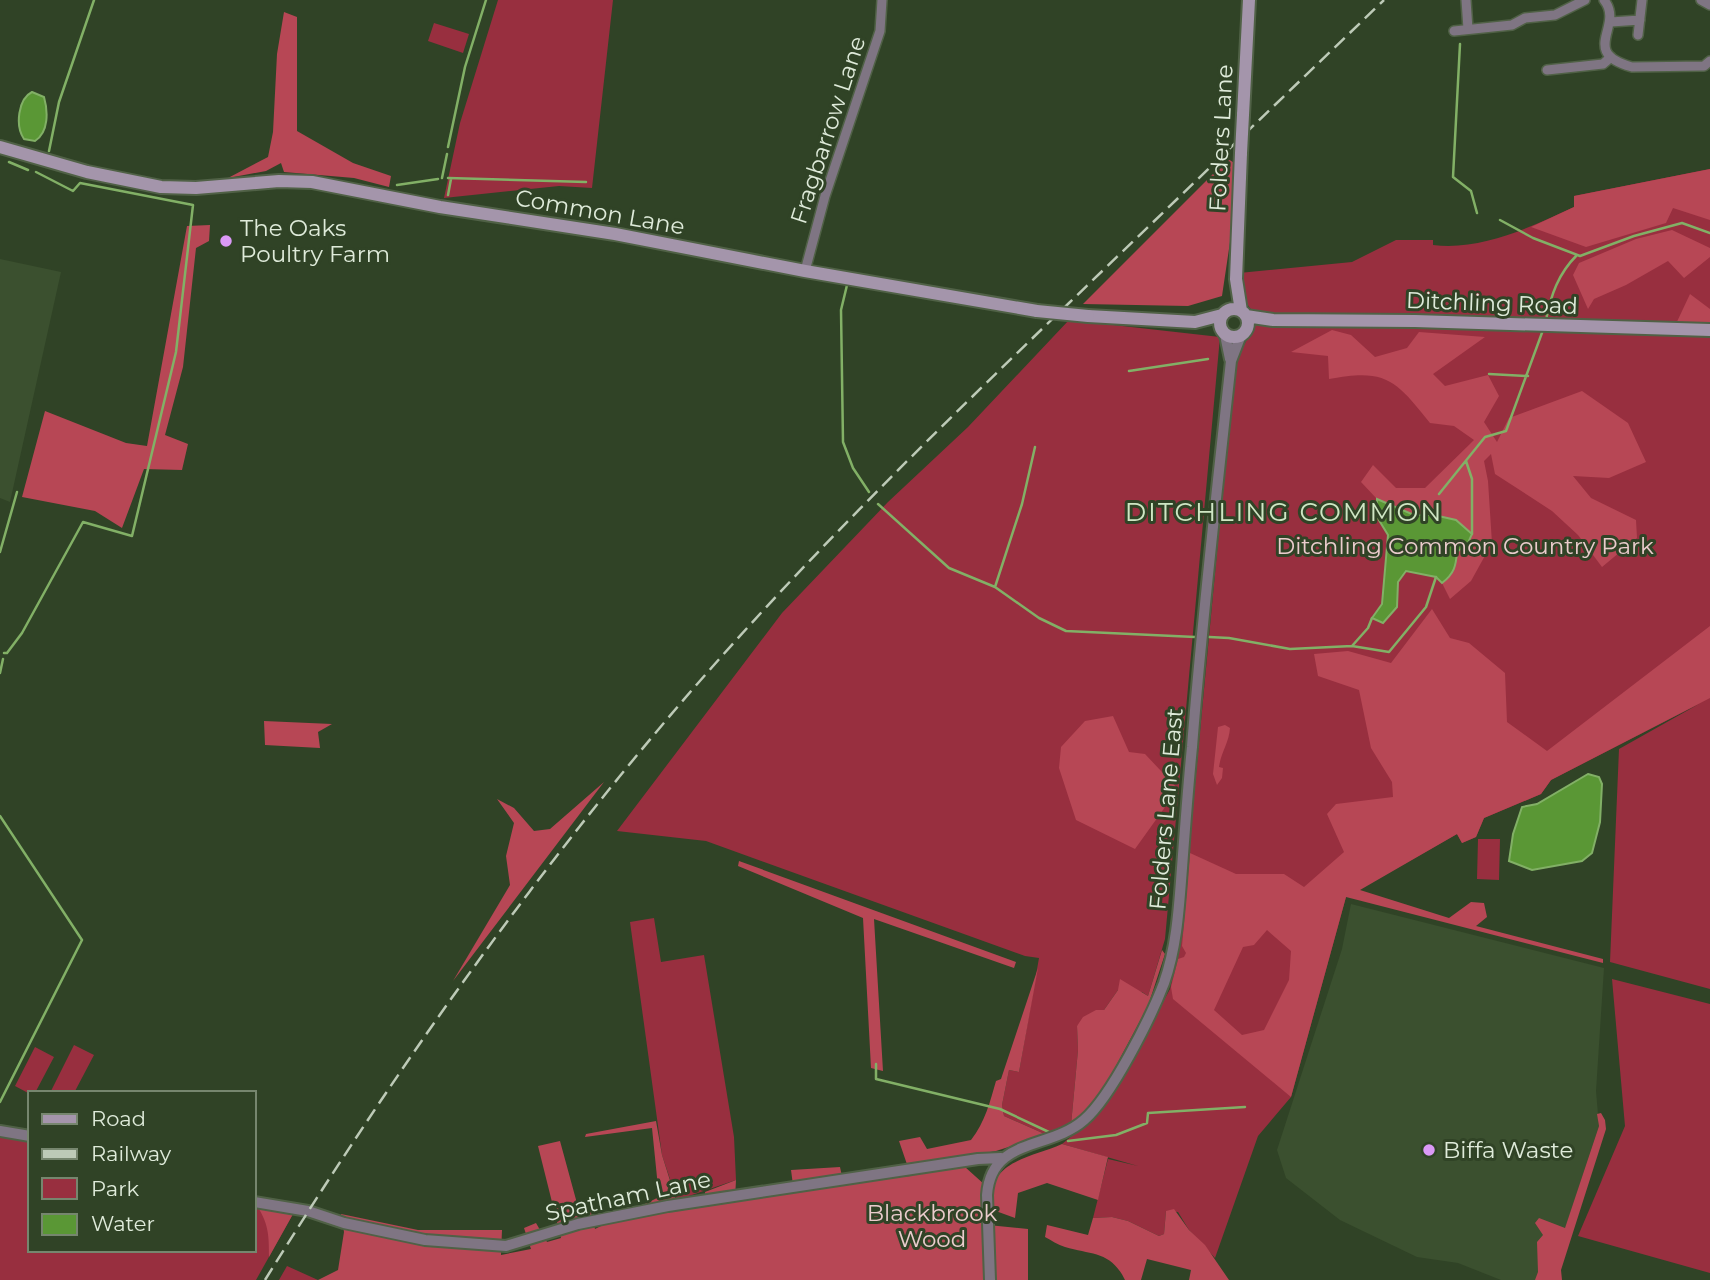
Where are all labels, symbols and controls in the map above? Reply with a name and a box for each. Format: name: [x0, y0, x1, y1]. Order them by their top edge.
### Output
street label: Fragbarrow Lane: [784, 33, 872, 227]
street label: Folders Lane: [1203, 64, 1239, 212]
street label: Common Lane: [513, 183, 687, 241]
place label: The Oaks Poultry Farm: [240, 214, 390, 268]
marker: The Oaks Poultry Farm: [218, 233, 234, 249]
street label: Ditchling Road: [1406, 286, 1578, 320]
district label: DITCHLING COMMON: [1125, 496, 1443, 528]
park label: Ditchling Common Country Park: [1276, 532, 1654, 560]
street label: Folders Lane East: [1143, 707, 1189, 911]
legend: [28, 1091, 256, 1252]
text: Road: [91, 1106, 146, 1131]
place label: Biffa Waste: [1443, 1136, 1573, 1164]
text: Railway: [91, 1141, 172, 1166]
marker: Biffa Waste: [1421, 1142, 1437, 1158]
street label: Spatham Lane: [543, 1165, 713, 1227]
text: Park: [91, 1176, 139, 1201]
park label: Blackbrook Wood: [867, 1199, 998, 1253]
text: Water: [91, 1211, 155, 1236]

